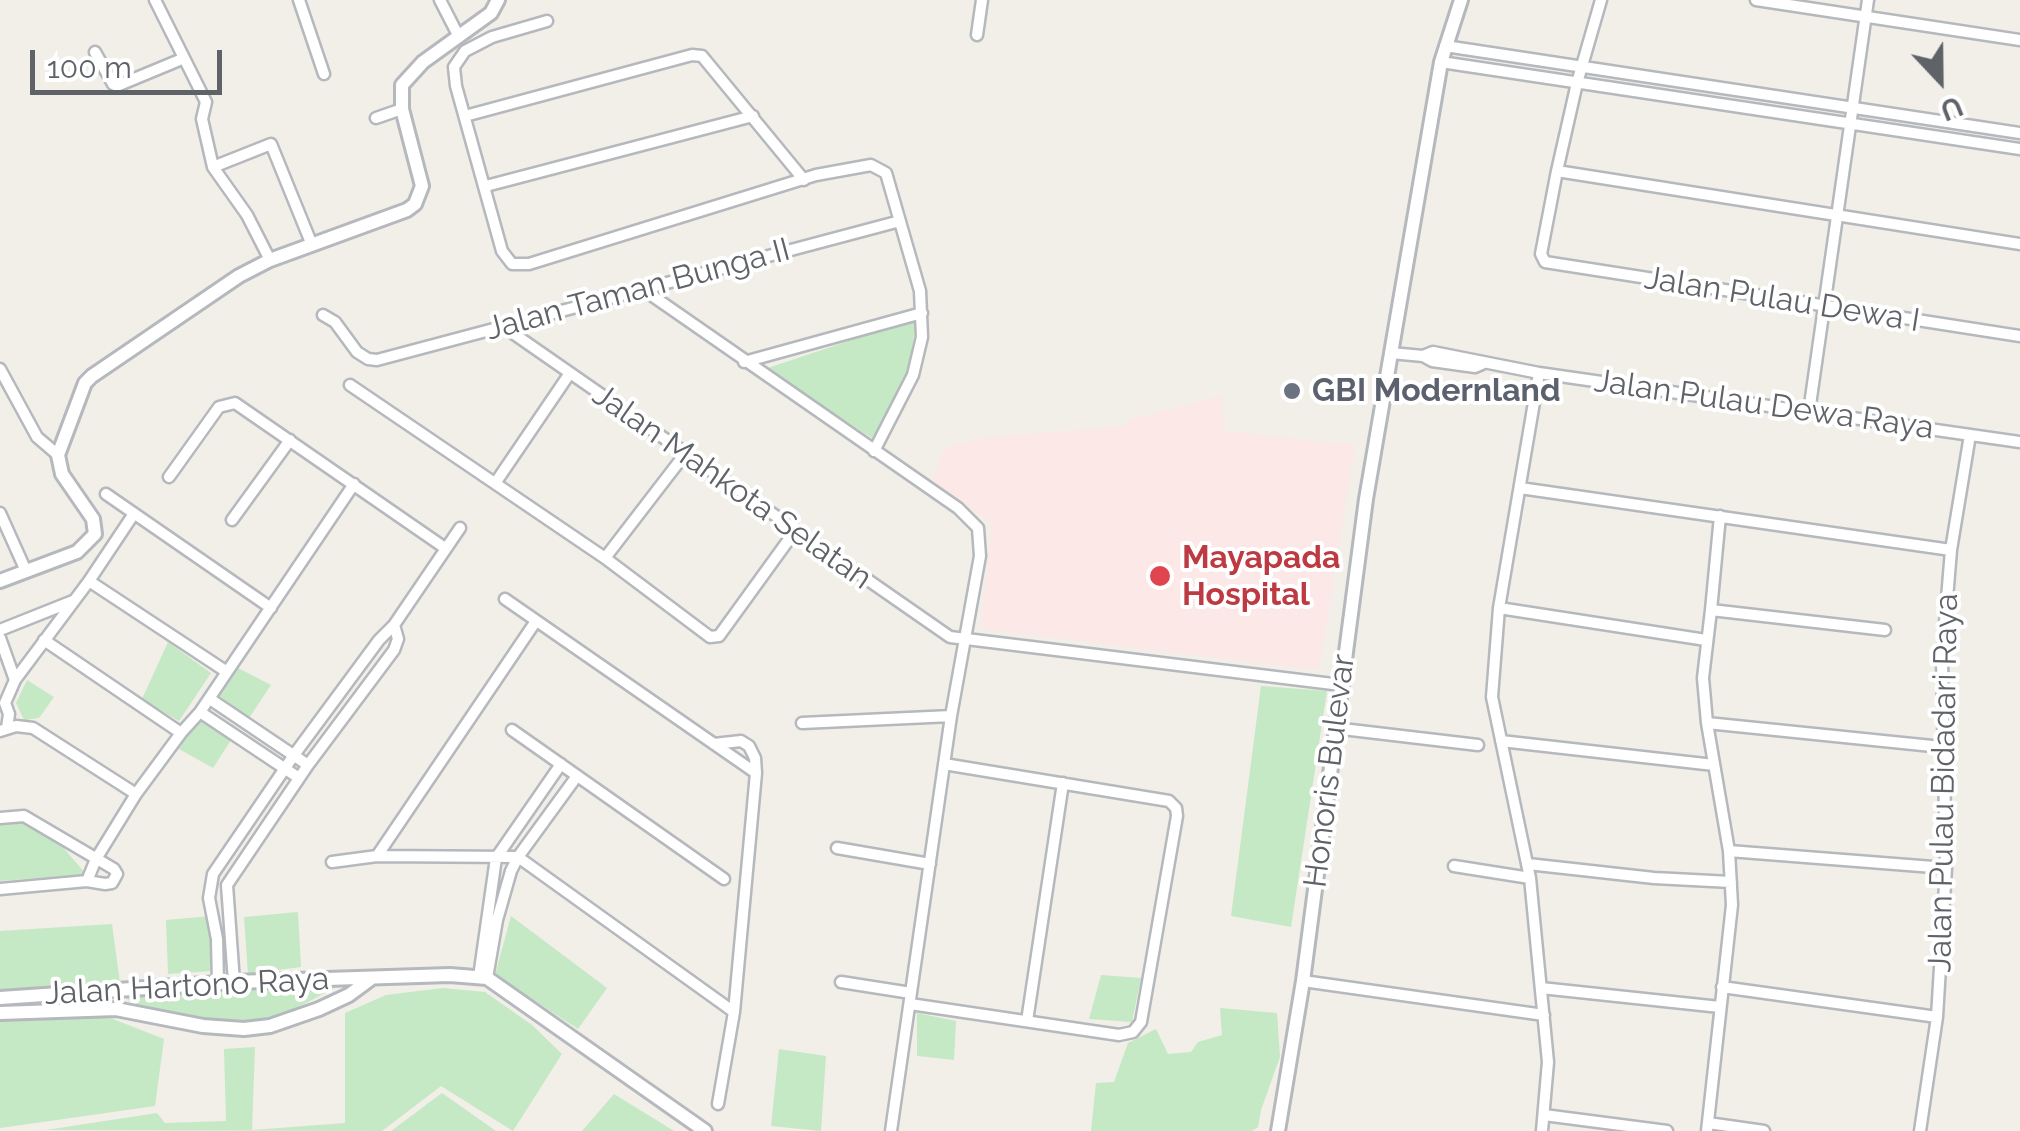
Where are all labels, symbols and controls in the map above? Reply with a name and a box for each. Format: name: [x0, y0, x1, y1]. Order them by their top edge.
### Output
scale bar: [35, 30, 228, 92]
north arrow: [1890, 30, 1990, 130]
text: 100 m: [47, 50, 132, 85]
text: U: [1936, 89, 1967, 128]
street label: Jalan Taman Bunga II: [482, 231, 794, 349]
street label: Jalan Pulau Dewa I: [1642, 259, 1922, 341]
street label: Jalan Pulau Dewa Raya: [1592, 362, 1936, 448]
place label: GBI Modernland: [1312, 372, 1561, 410]
street label: Jalan Mahkota Selatan: [585, 376, 879, 598]
marker: GBI Modernland: [1281, 380, 1303, 402]
place label: Mayapada Hospital: [1182, 539, 1340, 614]
marker: Mayapada Hospital: [1147, 563, 1173, 589]
street label: Jalan Pulau Bidadari Raya: [1921, 593, 1967, 973]
street label: Honoris Bulevar: [1297, 652, 1363, 890]
street label: Jalan Hartono Raya: [44, 960, 330, 1014]

